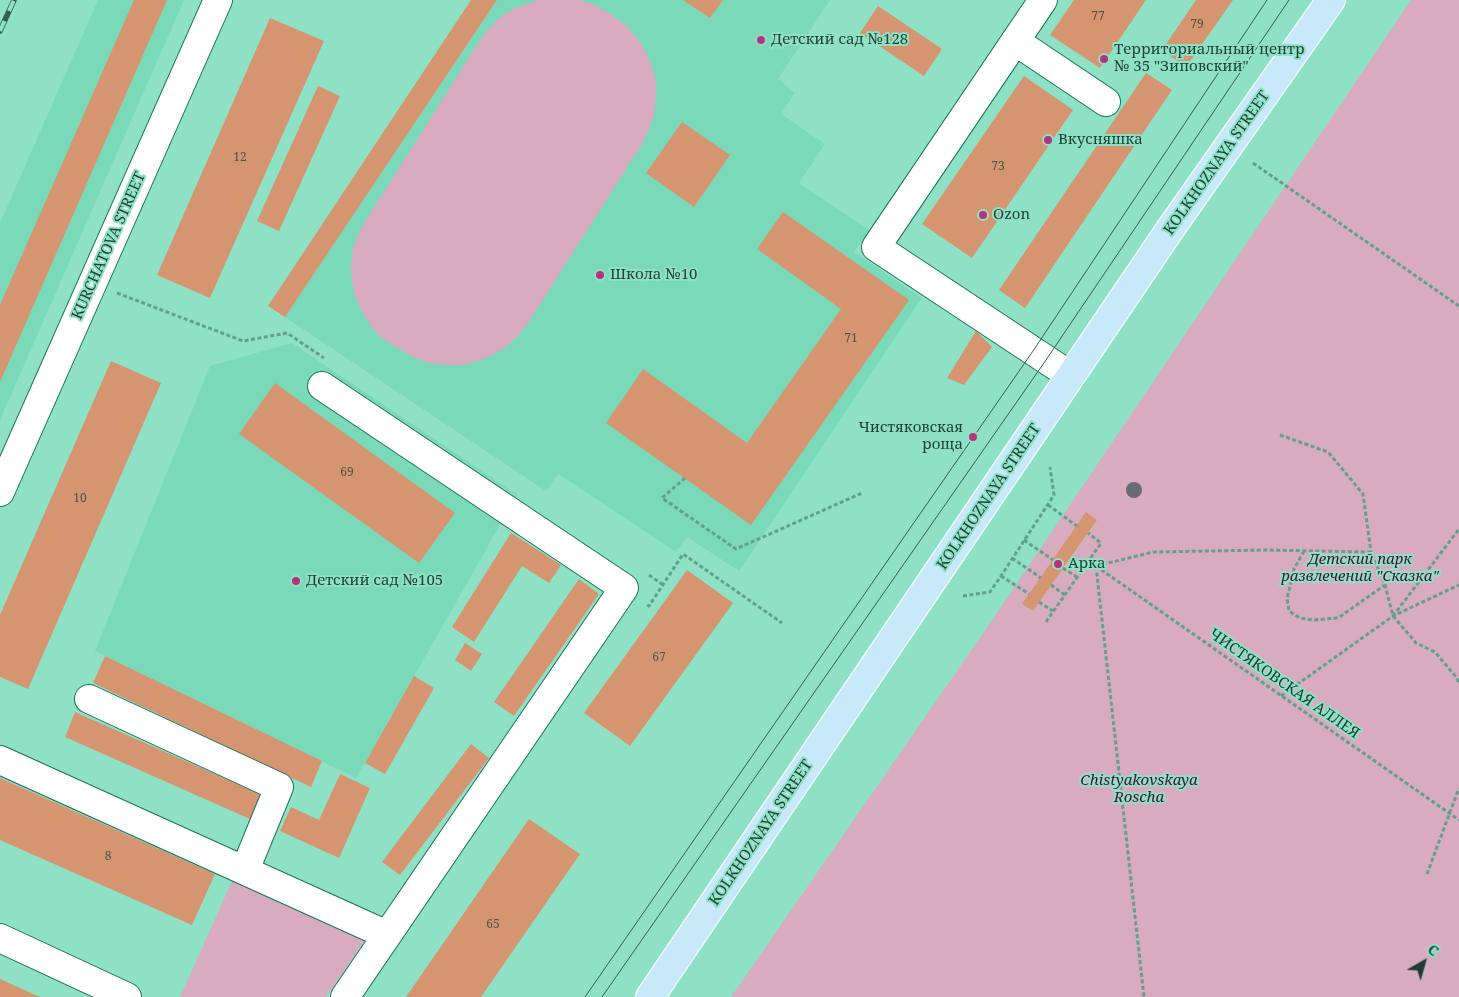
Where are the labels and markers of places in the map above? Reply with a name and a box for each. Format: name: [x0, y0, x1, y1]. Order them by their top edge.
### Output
place label: Детский сад №128: [771, 31, 908, 49]
marker: Детский сад №128: [755, 34, 767, 46]
place label: Территориальный центр № 35 "Зиповский": [1114, 41, 1304, 76]
marker: Территориальный центр № 35 "Зиповский": [1098, 53, 1110, 65]
place label: Вкусняшка: [1058, 131, 1143, 149]
marker: Вкусняшка: [1042, 134, 1054, 146]
place label: Ozon: [993, 206, 1030, 224]
marker: Ozon: [977, 209, 989, 221]
place label: Школа №10: [610, 266, 697, 284]
marker: Школа №10: [594, 269, 606, 281]
place label: Чистяковская роща: [858, 419, 963, 454]
marker: Чистяковская роща: [967, 431, 979, 443]
place label: Арка: [1068, 555, 1106, 573]
marker: Арка: [1052, 558, 1064, 570]
place label: Детский сад №105: [306, 572, 443, 590]
marker: Детский сад №105: [290, 575, 302, 587]

